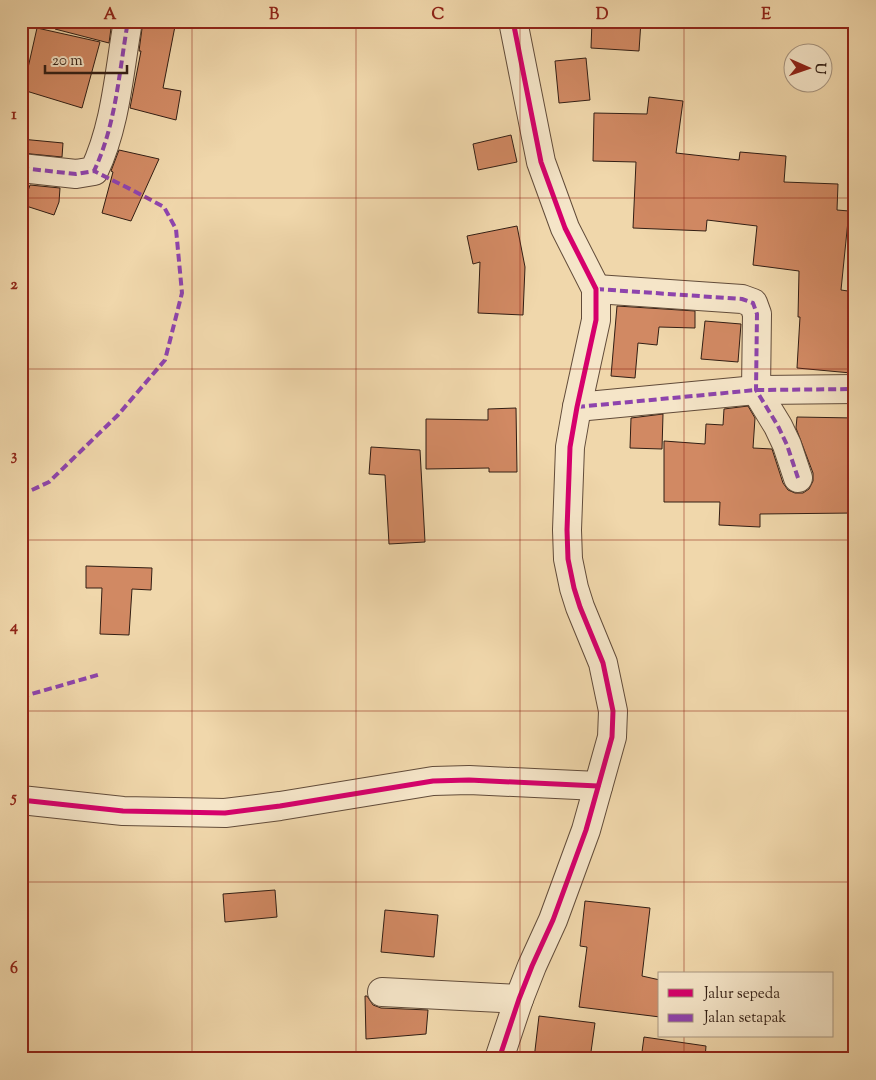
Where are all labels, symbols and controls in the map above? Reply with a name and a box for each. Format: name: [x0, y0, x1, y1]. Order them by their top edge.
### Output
text: A: [104, 4, 117, 27]
text: B: [269, 4, 279, 27]
text: C: [432, 4, 445, 27]
text: D: [596, 4, 609, 27]
text: E: [761, 4, 771, 27]
scale bar: [45, 42, 128, 74]
north arrow: [784, 42, 834, 92]
text: 20 m: [52, 51, 83, 72]
text: U: [809, 62, 829, 75]
text: 1: [11, 104, 17, 127]
text: 2: [10, 274, 18, 297]
text: 3: [11, 445, 18, 468]
text: 4: [9, 616, 18, 639]
text: 5: [9, 787, 17, 810]
text: 6: [10, 958, 18, 981]
legend: [658, 972, 834, 1038]
text: Jalur sepeda: [703, 984, 780, 1005]
text: Jalan setapak: [703, 1008, 787, 1029]

